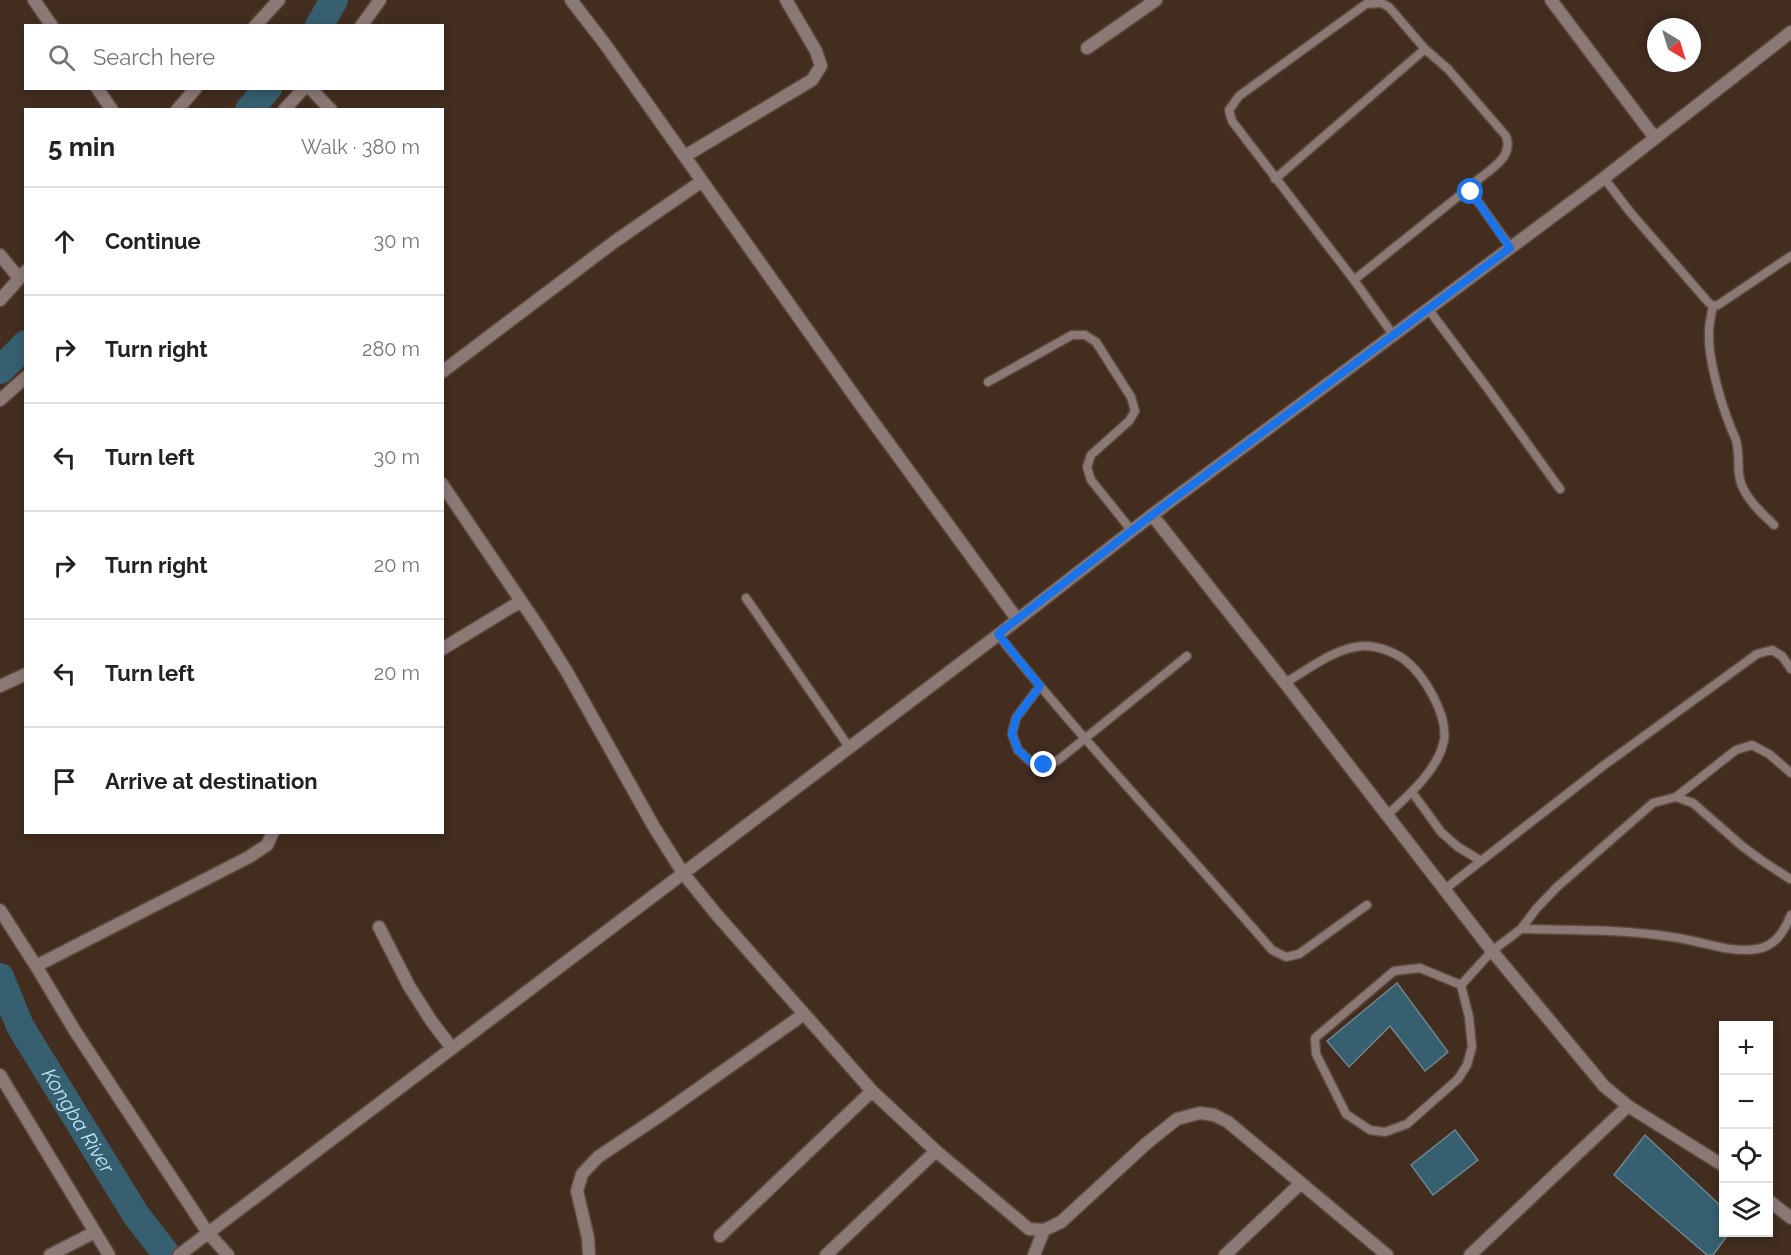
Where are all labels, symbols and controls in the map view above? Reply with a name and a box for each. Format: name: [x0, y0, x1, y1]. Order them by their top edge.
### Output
north arrow: [1647, 18, 1701, 72]
search box: [24, 24, 444, 90]
icon: search: [45, 41, 78, 74]
text: Search here: [93, 44, 215, 70]
text: 5 min: [48, 132, 115, 162]
text: Walk · 380 m: [301, 135, 420, 159]
route start: [1457, 178, 1483, 204]
icon: ahead: [48, 225, 81, 258]
text: Continue: [105, 228, 201, 254]
text: 30 m: [374, 229, 420, 253]
icon: right: [48, 333, 81, 366]
text: Turn right: [105, 336, 208, 362]
text: 280 m: [362, 337, 420, 361]
icon: left: [48, 441, 81, 474]
text: Turn left: [105, 444, 195, 470]
text: 30 m: [374, 445, 420, 469]
icon: right: [48, 549, 81, 582]
text: Turn right: [105, 552, 208, 578]
text: 20 m: [374, 553, 420, 577]
icon: left: [48, 657, 81, 690]
text: Turn left: [105, 660, 195, 686]
text: 20 m: [374, 661, 420, 685]
route end: [1030, 751, 1056, 777]
icon: arrive: [48, 765, 81, 798]
text: Arrive at destination: [105, 768, 318, 794]
map controls: [1719, 1021, 1773, 1237]
button: +: [1719, 1021, 1773, 1075]
water label: Kongba River: [37, 1064, 120, 1179]
button: −: [1719, 1075, 1773, 1129]
button: locate: [1719, 1129, 1773, 1183]
button: layers: [1719, 1183, 1773, 1237]

